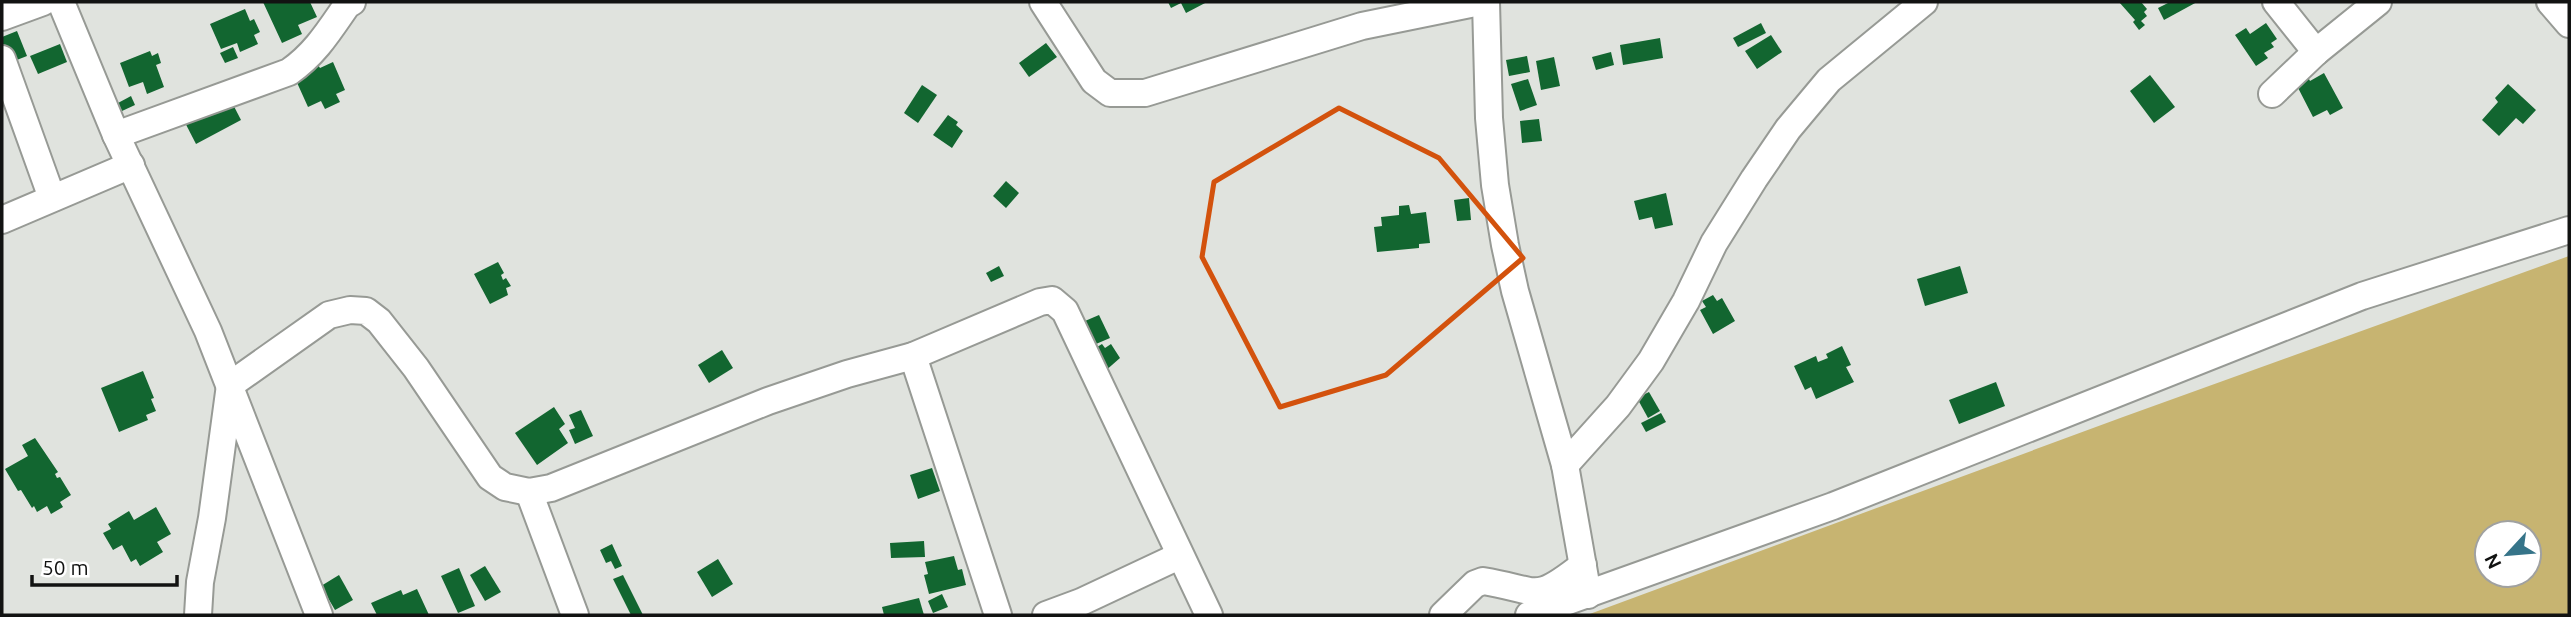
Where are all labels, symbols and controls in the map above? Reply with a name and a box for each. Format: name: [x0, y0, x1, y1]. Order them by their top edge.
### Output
north arrow: [2473, 519, 2543, 589]
scale bar: [32, 544, 177, 588]
text: N: [2480, 550, 2506, 573]
text: 50 m: [42, 555, 89, 579]

